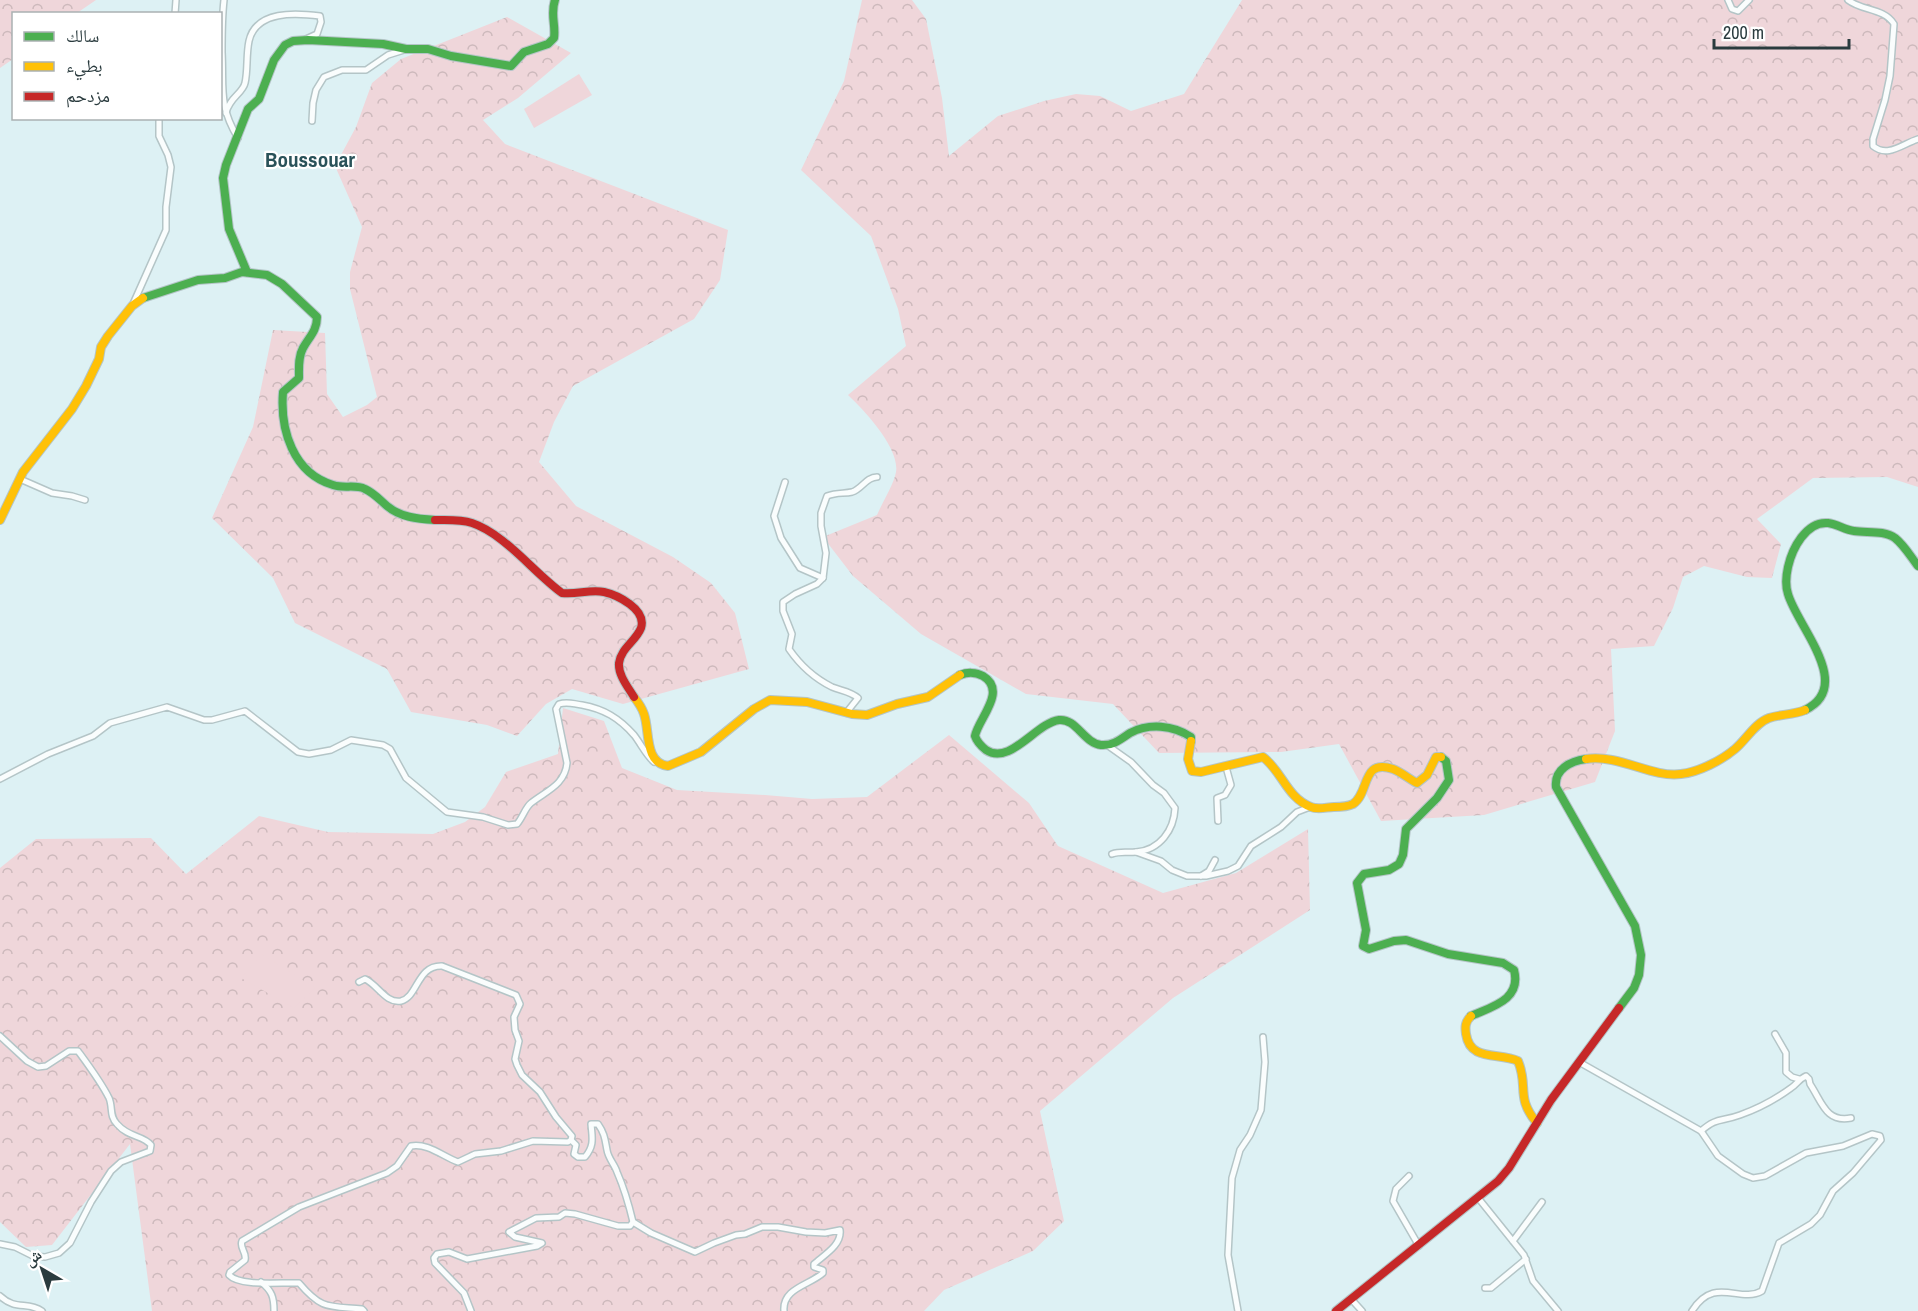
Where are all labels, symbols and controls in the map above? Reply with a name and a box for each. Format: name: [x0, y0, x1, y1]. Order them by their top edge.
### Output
legend: [12, 12, 222, 120]
scale bar: [1714, 12, 1849, 50]
text: 200 m: [1723, 20, 1764, 45]
text: سالك: [66, 23, 99, 48]
text: بطيء: [66, 53, 103, 81]
text: مزدحم: [66, 83, 110, 108]
district label: Boussouar: [265, 145, 355, 174]
north arrow: [12, 1239, 72, 1299]
text: ش: [19, 1243, 46, 1271]

